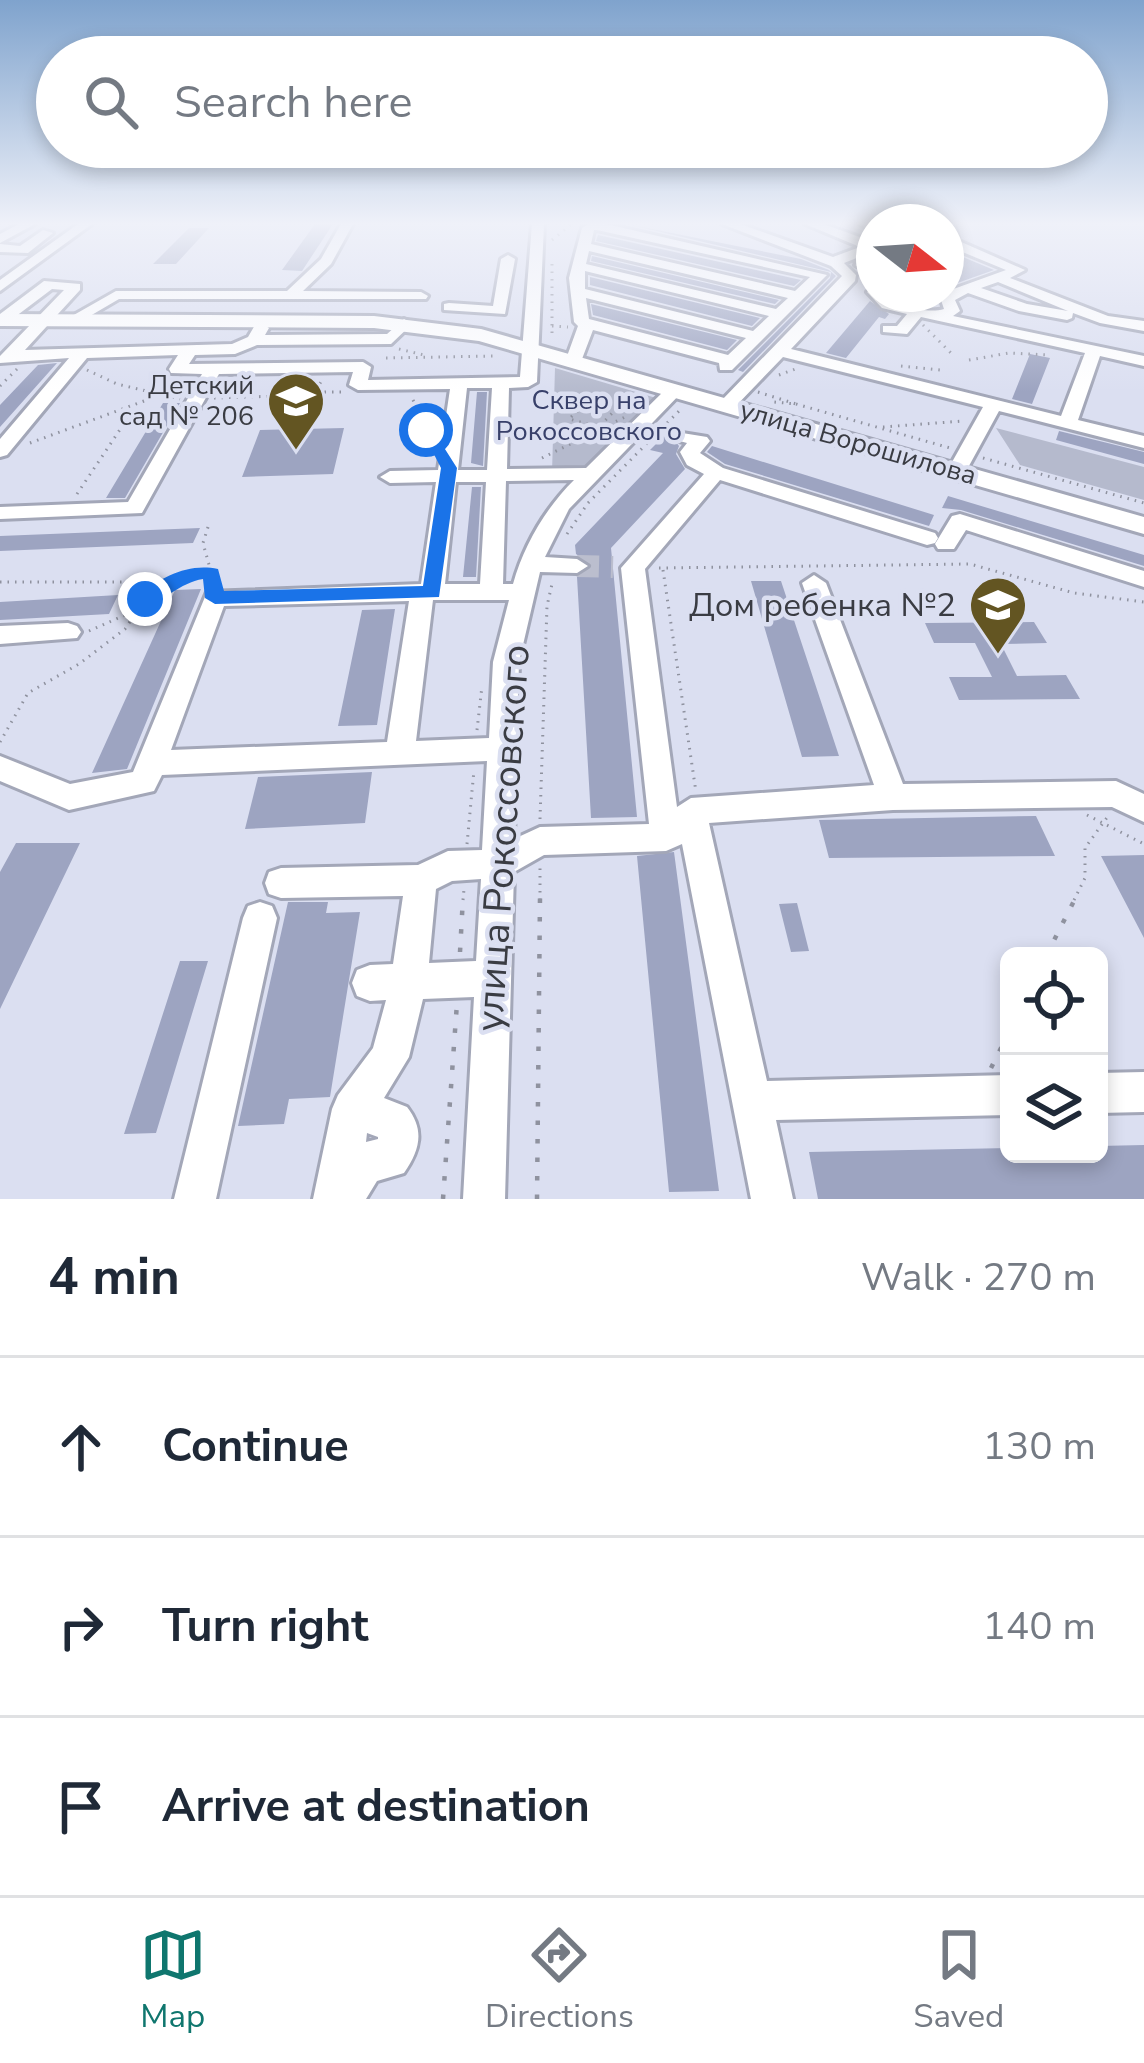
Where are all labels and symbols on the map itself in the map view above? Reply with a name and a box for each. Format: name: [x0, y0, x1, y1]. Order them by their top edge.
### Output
north arrow: [856, 204, 964, 312]
place label: Детский сад № 206: [119, 367, 254, 435]
school or university icon: Детский сад № 206: [265, 370, 327, 452]
park label: Сквер на Рокоссовского: [496, 382, 682, 450]
street label: улица Ворошилова: [735, 392, 981, 494]
route start: [399, 403, 453, 457]
route end: [118, 572, 172, 626]
school or university icon: Дом ребенка №2: [967, 574, 1029, 656]
place label: Дом ребенка №2: [689, 583, 956, 628]
street label: улица Рокоссовского: [463, 643, 543, 1033]

